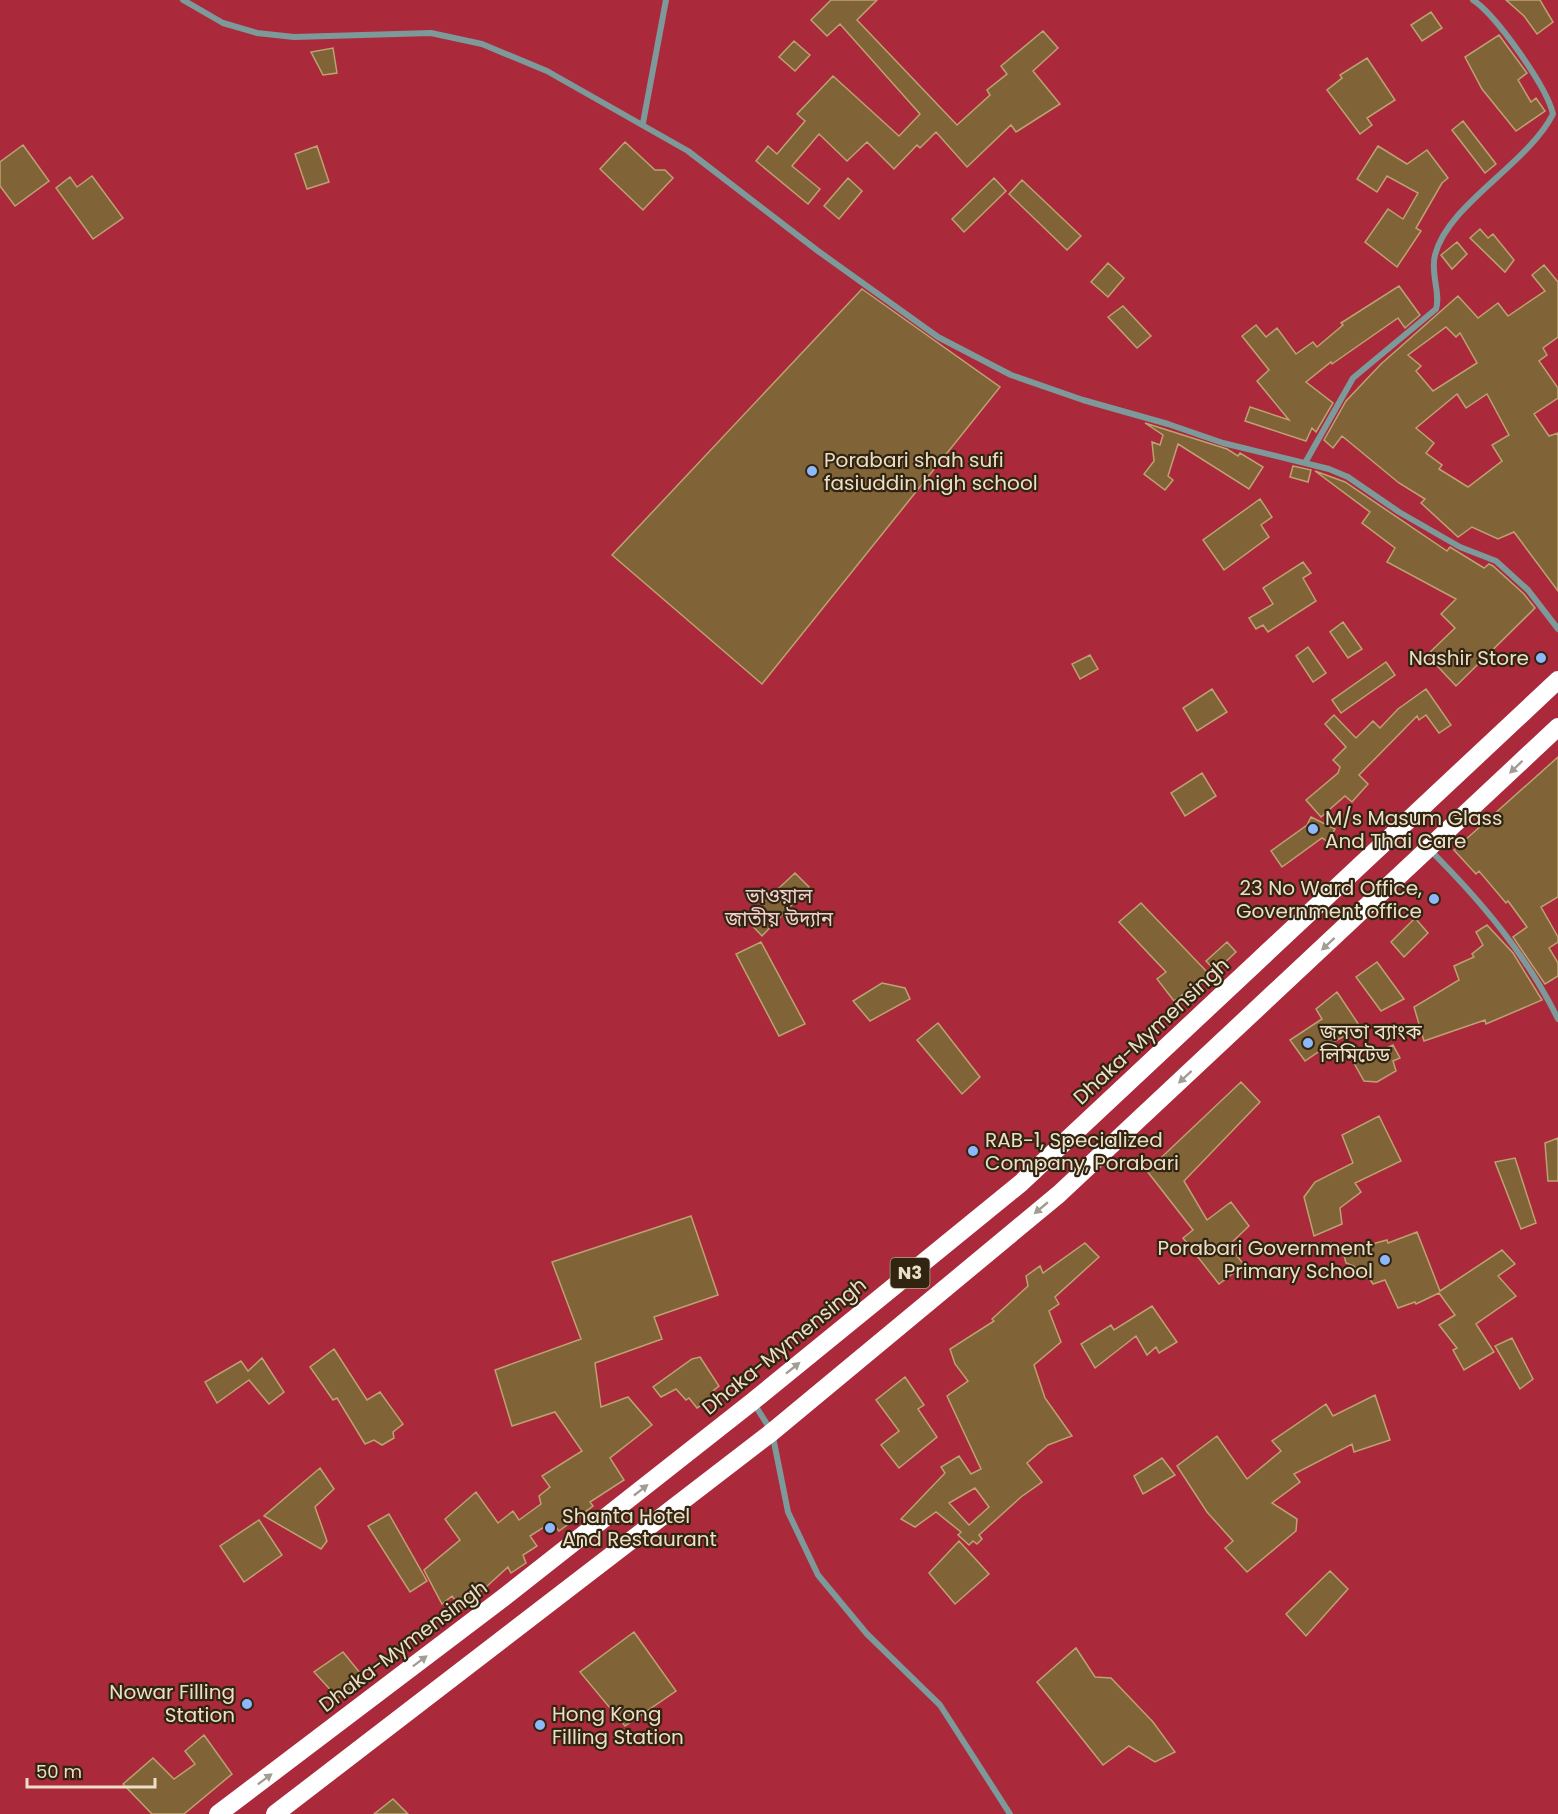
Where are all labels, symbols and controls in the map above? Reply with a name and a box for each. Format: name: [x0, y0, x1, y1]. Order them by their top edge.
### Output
place label: Porabari shah sufi fasiuddin high school: [824, 446, 1038, 497]
marker: Porabari shah sufi fasiuddin high school: [805, 464, 819, 478]
place label: Nashir Store: [1409, 644, 1529, 672]
marker: Nashir Store: [1534, 651, 1548, 665]
one-way arrow: [1508, 760, 1523, 774]
place label: M/s Masum Glass And Thai Care: [1325, 804, 1502, 855]
marker: M/s Masum Glass And Thai Care: [1306, 822, 1320, 836]
place label: 23 No Ward Office, Government office: [1236, 874, 1422, 925]
park label: ভাওয়াল জাতীয় উদ্যান: [724, 882, 834, 933]
marker: 23 No Ward Office, Government office: [1427, 892, 1441, 906]
one-way arrow: [1321, 937, 1336, 950]
street label: Dhaka-Mymensingh: [1067, 951, 1235, 1111]
place label: জনতা ব্যাংক লিমিটেড: [1319, 1018, 1422, 1069]
marker: জনতা ব্যাংক লিমিটেড: [1301, 1036, 1315, 1050]
one-way arrow: [1178, 1070, 1193, 1083]
place label: RAB-1, Specialized Company, Porabari: [985, 1126, 1179, 1177]
marker: RAB-1, Specialized Company, Porabari: [966, 1144, 980, 1158]
one-way arrow: [1033, 1202, 1049, 1215]
place label: Porabari Government Primary School: [1158, 1234, 1373, 1285]
marker: Porabari Government Primary School: [1378, 1253, 1392, 1267]
road number: N3: [890, 1258, 930, 1288]
street label: Dhaka-Mymensingh: [696, 1271, 872, 1421]
one-way arrow: [785, 1362, 801, 1375]
one-way arrow: [633, 1484, 648, 1496]
place label: Shanta Hotel And Restaurant: [562, 1502, 717, 1553]
marker: Shanta Hotel And Restaurant: [543, 1521, 557, 1535]
street label: Dhaka-Mymensingh: [313, 1573, 493, 1719]
one-way arrow: [412, 1655, 428, 1667]
place label: Nowar Filling Station: [109, 1678, 235, 1729]
marker: Nowar Filling Station: [240, 1697, 254, 1711]
place label: Hong Kong Filling Station: [552, 1700, 684, 1751]
marker: Hong Kong Filling Station: [533, 1718, 547, 1732]
scale bar: [27, 1751, 154, 1789]
text: 50 m: [36, 1759, 82, 1784]
one-way arrow: [257, 1773, 272, 1785]

